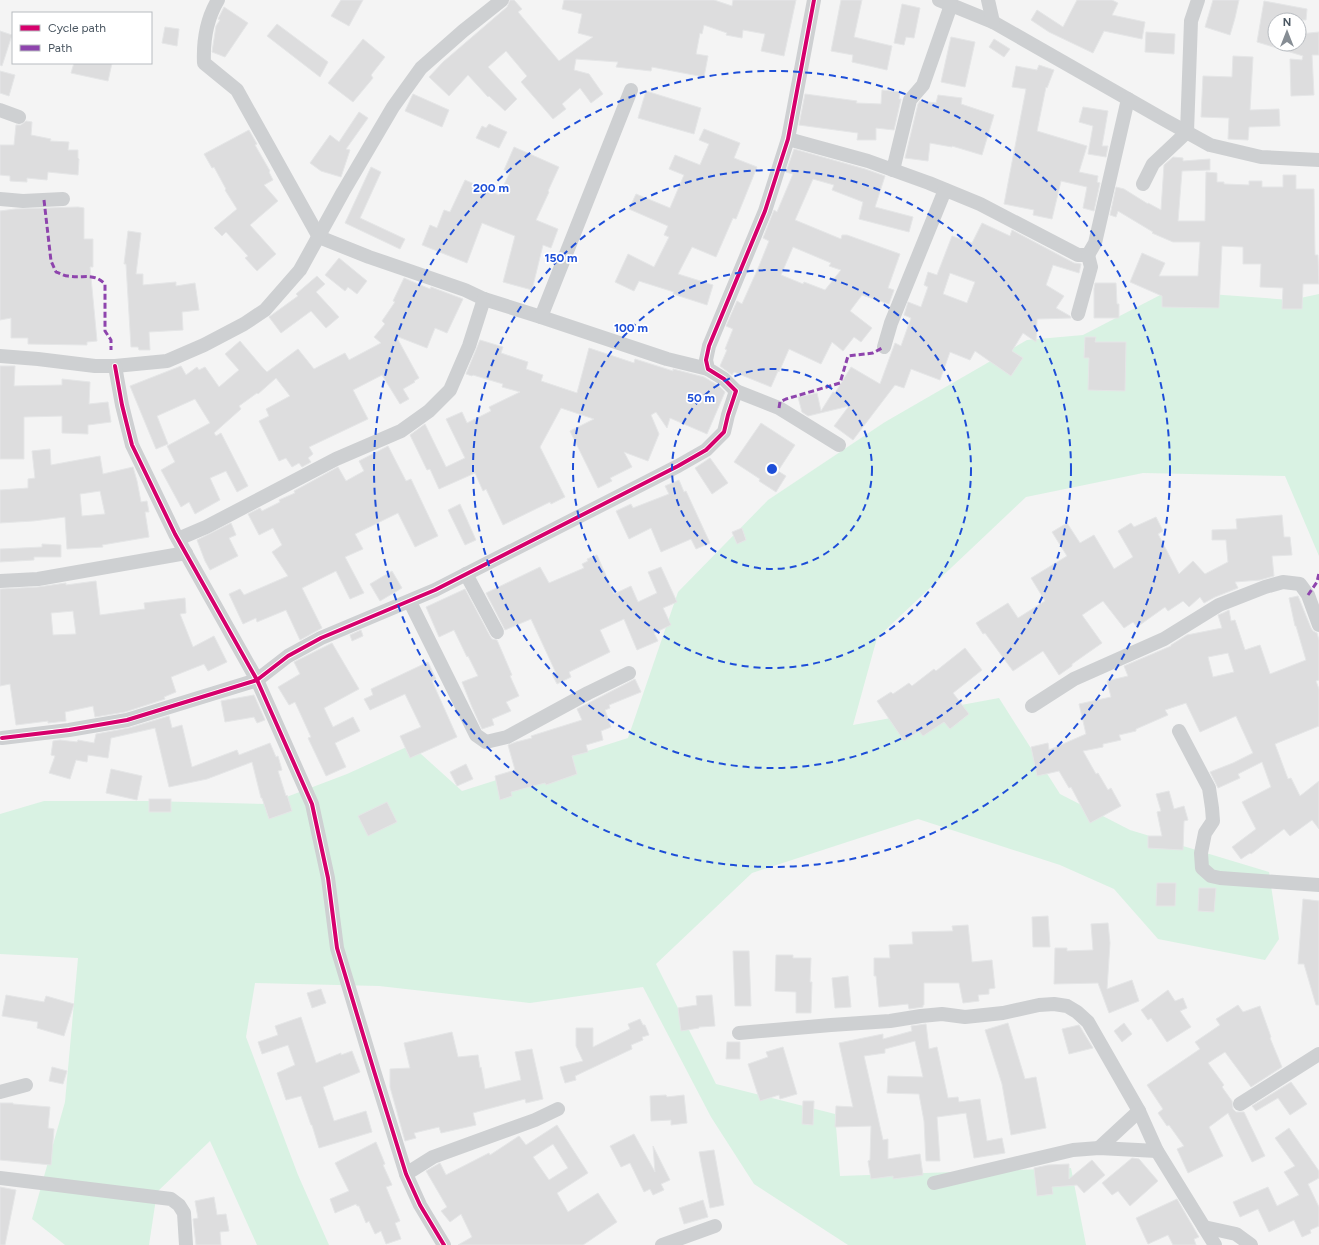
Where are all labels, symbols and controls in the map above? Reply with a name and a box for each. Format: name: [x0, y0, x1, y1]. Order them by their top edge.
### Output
legend: [12, 12, 152, 64]
north arrow: [1267, 12, 1307, 52]
text: N: [1283, 16, 1291, 29]
text: Cycle path: [48, 21, 106, 35]
text: Path: [48, 41, 72, 55]
text: 200 m: [473, 181, 509, 195]
text: 150 m: [544, 251, 578, 265]
text: 100 m: [614, 321, 648, 335]
text: 50 m: [687, 391, 715, 405]
centre of rings: [765, 462, 779, 476]

